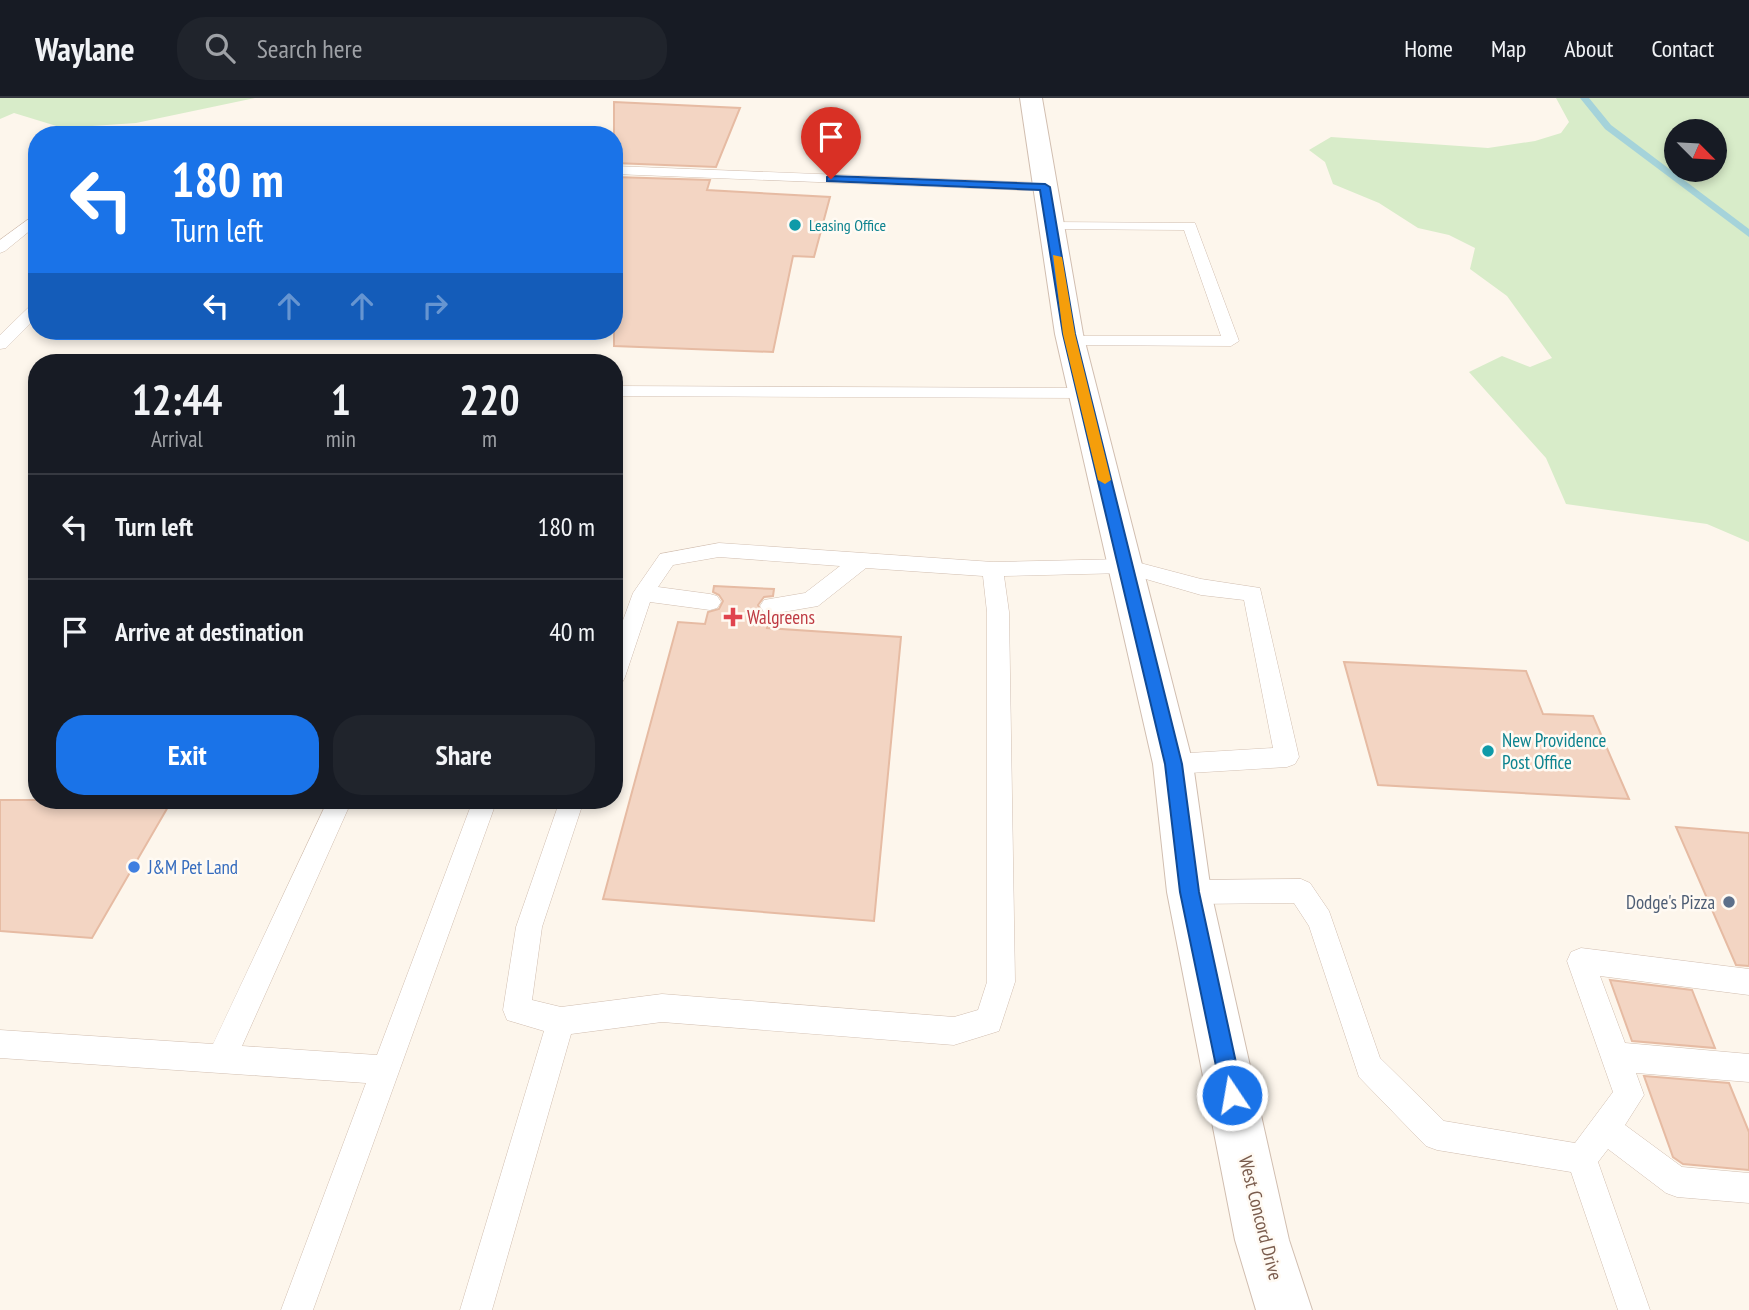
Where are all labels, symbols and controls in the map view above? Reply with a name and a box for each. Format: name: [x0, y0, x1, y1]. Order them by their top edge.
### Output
search box: [177, 17, 667, 80]
text: Waylane: [35, 27, 135, 70]
icon: search: [201, 29, 239, 67]
text: Search here: [257, 32, 362, 65]
text: Home: [1404, 33, 1453, 64]
text: Map: [1491, 33, 1526, 64]
text: About: [1564, 33, 1613, 64]
text: Contact: [1651, 33, 1714, 64]
pin: [801, 107, 861, 179]
icon: arrive: [812, 118, 850, 156]
north arrow: [1664, 119, 1727, 182]
map controls: [1664, 119, 1727, 182]
text: 180 m: [171, 147, 284, 211]
icon: left: [56, 154, 147, 245]
text: Turn left: [171, 209, 263, 251]
place label: Leasing Office: [809, 215, 886, 235]
marker: Leasing Office: [787, 217, 803, 233]
icon: left: [197, 287, 235, 325]
icon: ahead: [270, 287, 308, 325]
icon: ahead: [343, 287, 381, 325]
icon: right: [416, 287, 454, 325]
text: 12:44: [131, 372, 222, 427]
text: 1: [331, 372, 351, 427]
text: 220: [459, 372, 520, 427]
text: Arrival: [151, 424, 203, 453]
text: min: [326, 424, 356, 453]
text: m: [482, 424, 497, 453]
icon: left: [56, 508, 94, 546]
text: Turn left: [115, 510, 193, 543]
text: 180 m: [537, 510, 595, 543]
place label: Walgreens: [747, 605, 815, 629]
marker: Walgreens: [725, 609, 741, 625]
icon: arrive: [56, 613, 94, 651]
text: Arrive at destination: [115, 615, 304, 648]
text: 40 m: [549, 615, 595, 648]
button: Exit: [56, 715, 319, 795]
button: Share: [333, 715, 595, 795]
place label: New Providence Post Office: [1502, 728, 1606, 774]
marker: New Providence Post Office: [1480, 743, 1496, 759]
place label: J&M Pet Land: [147, 855, 238, 879]
marker: J&M Pet Land: [126, 859, 142, 875]
place label: Dodge's Pizza: [1626, 890, 1715, 914]
marker: Dodge's Pizza: [1721, 894, 1737, 910]
position arrow: [1195, 1058, 1269, 1132]
street label: West Concord Drive: [1234, 1153, 1288, 1283]

